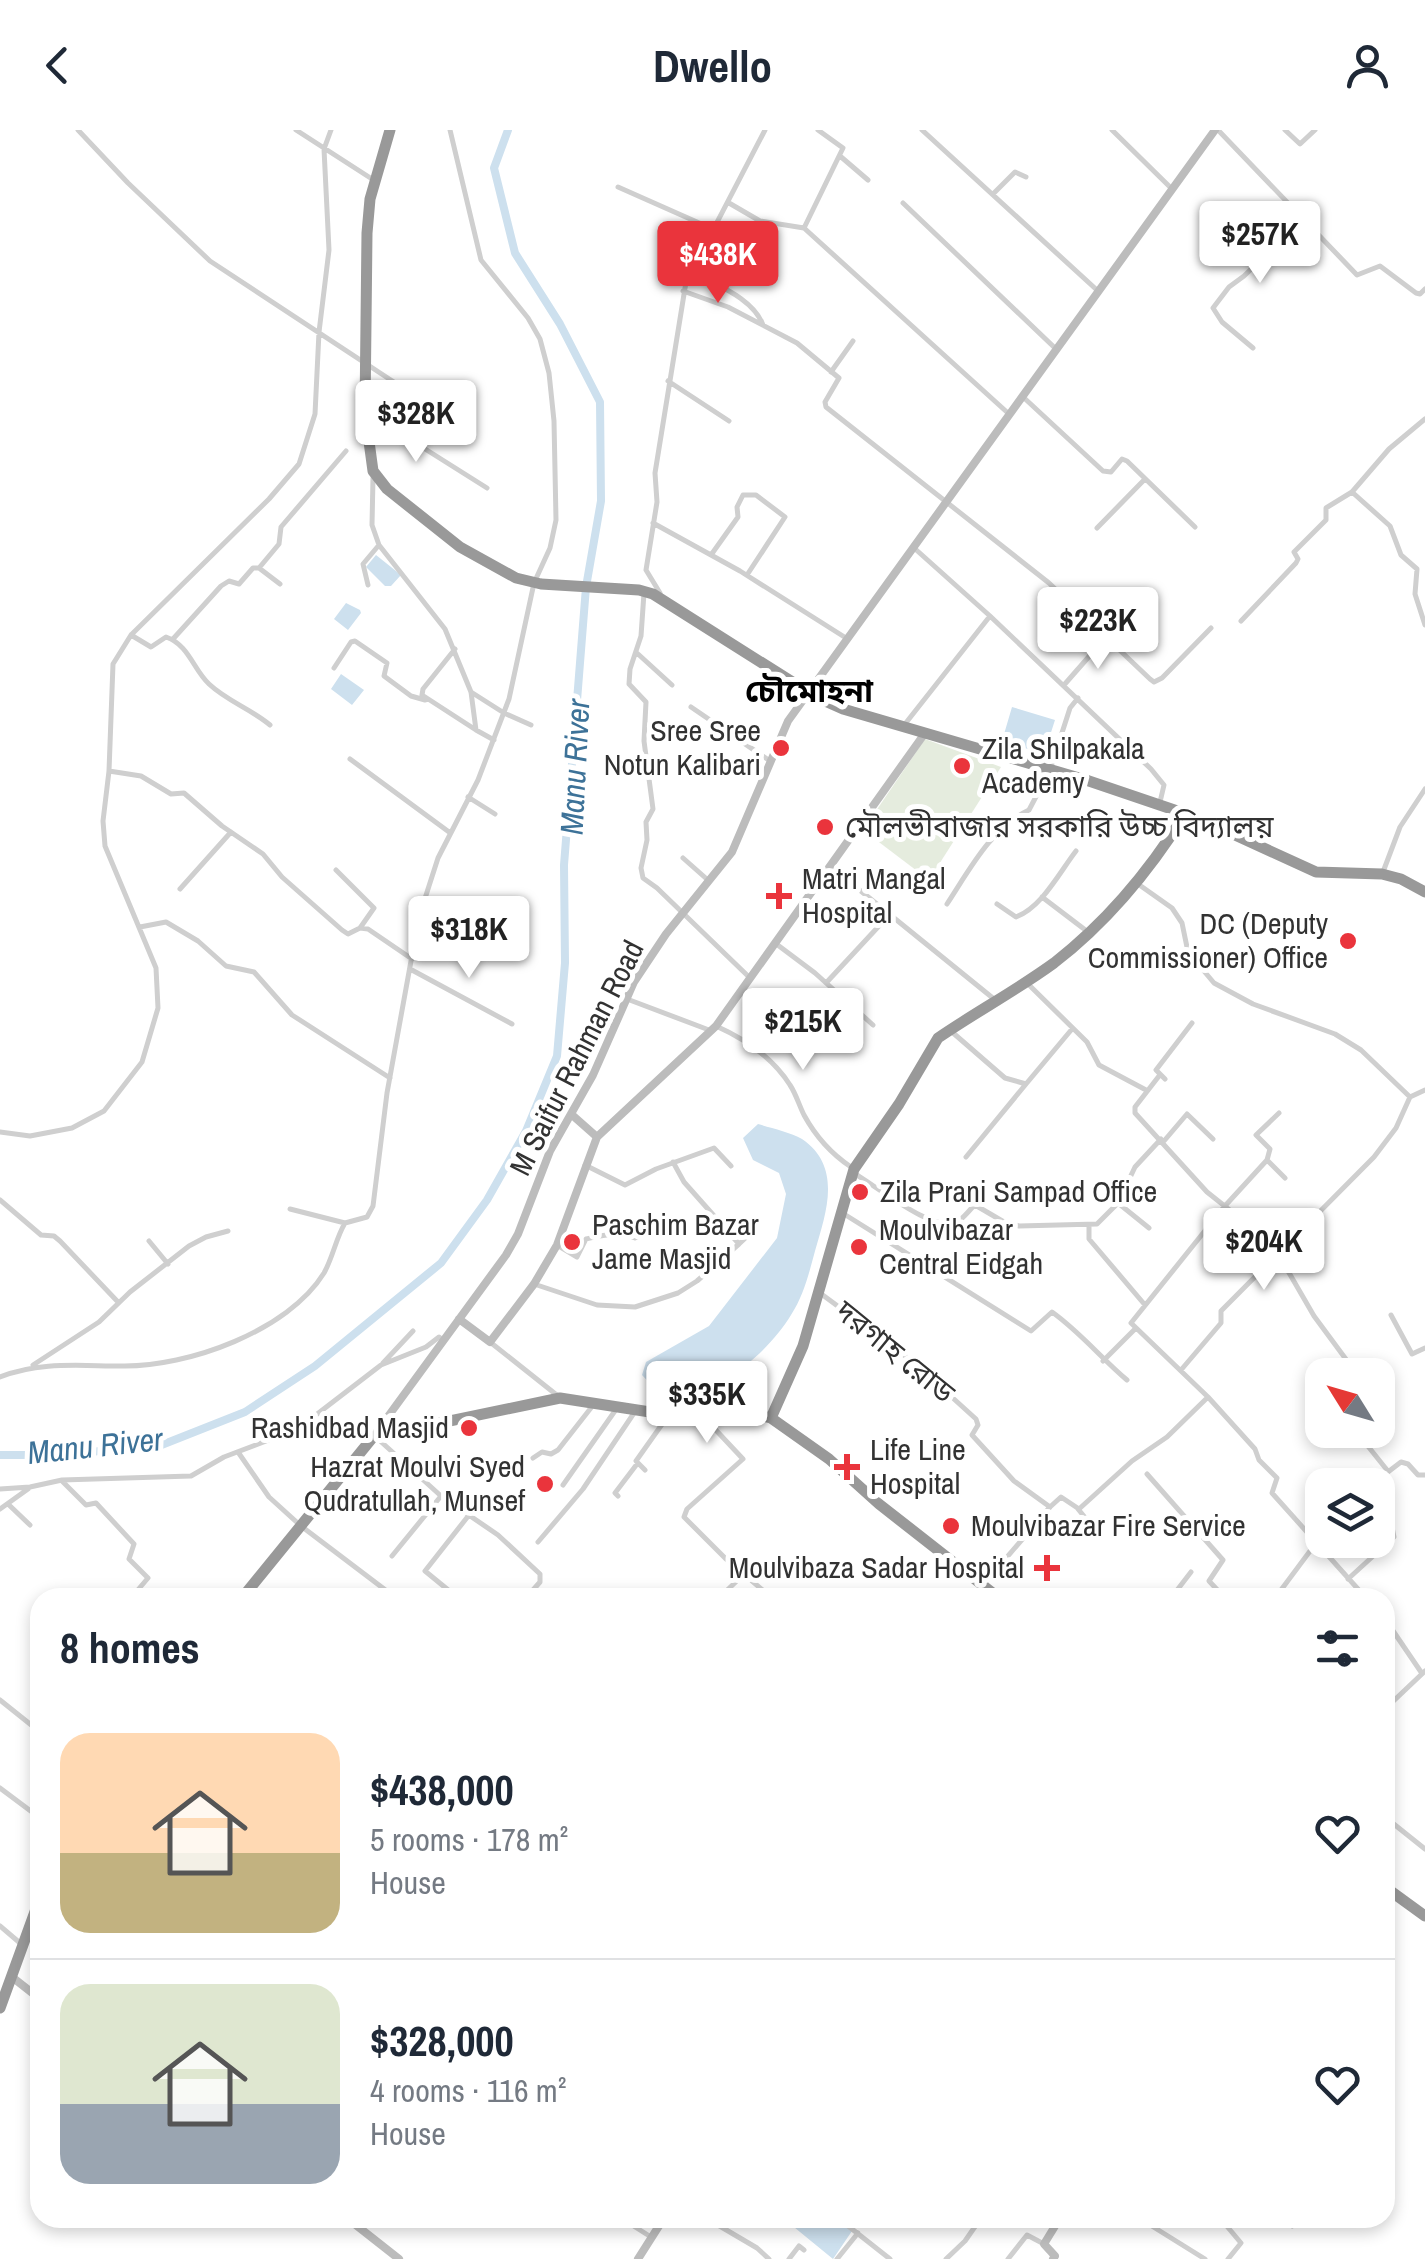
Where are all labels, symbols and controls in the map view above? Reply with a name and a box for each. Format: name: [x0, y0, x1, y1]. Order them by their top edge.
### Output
text: Dwello: [653, 35, 772, 96]
icon: back: [30, 38, 85, 93]
icon: person: [1340, 38, 1395, 93]
pin: $257K: [1190, 201, 1330, 286]
text: $257K: [1221, 212, 1299, 255]
pin: $438K: [648, 221, 788, 306]
text: $438K: [679, 232, 757, 275]
pin: $328K: [346, 380, 486, 465]
text: $328K: [377, 391, 455, 434]
pin: $223K: [1028, 587, 1168, 672]
text: $223K: [1059, 598, 1137, 641]
district label: চৌমোহনা: [745, 669, 874, 712]
water label: Manu River: [549, 697, 600, 836]
place label: Sree Sree Notun Kalibari: [604, 710, 761, 784]
place label: Zila Shilpakala Academy: [981, 728, 1145, 802]
marker: Sree Sree Notun Kalibari: [770, 737, 792, 759]
marker: Zila Shilpakala Academy: [951, 755, 973, 777]
place label: মৌলভীবাজার সরকারি উচ্চ বিদ্যালয়: [845, 806, 1275, 846]
marker: মৌলভীবাজার সরকারি উচ্চ বিদ্যালয়: [814, 816, 836, 838]
place label: Matri Mangal Hospital: [802, 858, 946, 932]
marker: Matri Mangal Hospital: [766, 883, 792, 909]
pin: $318K: [399, 896, 539, 981]
place label: DC (Deputy Commissioner) Office: [1088, 903, 1329, 977]
text: $318K: [430, 907, 508, 950]
marker: DC (Deputy Commissioner) Office: [1337, 930, 1359, 952]
street label: M Saifur Rahman Road: [500, 933, 653, 1182]
pin: $215K: [733, 988, 873, 1073]
text: $215K: [764, 999, 842, 1042]
place label: Zila Prani Sampad Office: [880, 1171, 1157, 1211]
marker: Zila Prani Sampad Office: [849, 1181, 871, 1203]
place label: Paschim Bazar Jame Masjid: [592, 1204, 760, 1278]
pin: $204K: [1194, 1208, 1334, 1293]
place label: Moulvibazar Central Eidgah: [879, 1209, 1043, 1283]
text: $204K: [1225, 1219, 1303, 1262]
marker: Paschim Bazar Jame Masjid: [561, 1231, 583, 1253]
marker: Moulvibazar Central Eidgah: [848, 1236, 870, 1258]
street label: দরগাহ রোড: [827, 1290, 964, 1412]
north arrow: [1305, 1358, 1395, 1448]
map controls: [1305, 1358, 1395, 1558]
pin: $335K: [637, 1361, 777, 1446]
text: $335K: [668, 1372, 746, 1415]
place label: Rashidbad Masjid: [251, 1407, 449, 1447]
water label: Manu River: [25, 1417, 166, 1474]
marker: Rashidbad Masjid: [458, 1417, 480, 1439]
place label: Life Line Hospital: [870, 1429, 966, 1503]
place label: Hazrat Moulvi Syed Qudratullah, Munsef: [303, 1446, 525, 1520]
marker: Life Line Hospital: [834, 1454, 860, 1480]
button: layers: [1305, 1468, 1395, 1558]
marker: Hazrat Moulvi Syed Qudratullah, Munsef: [534, 1473, 556, 1495]
place label: Moulvibazar Fire Service: [971, 1505, 1246, 1545]
marker: Moulvibazar Fire Service: [940, 1515, 962, 1537]
place label: Moulvibaza Sadar Hospital: [729, 1547, 1024, 1587]
marker: Moulvibaza Sadar Hospital: [1034, 1555, 1060, 1581]
text: 8 homes: [60, 1620, 200, 1676]
icon: filters: [1310, 1621, 1365, 1676]
text: $438,000: [370, 1762, 514, 1818]
icon: home: [140, 1773, 260, 1893]
icon: heart: [1310, 1806, 1365, 1861]
text: 5 rooms · 178 m²: [370, 1818, 568, 1861]
text: House: [370, 1861, 446, 1904]
text: $328,000: [370, 2013, 514, 2069]
icon: home: [140, 2024, 260, 2144]
icon: heart: [1310, 2057, 1365, 2112]
text: 4 rooms · 116 m²: [370, 2069, 566, 2112]
text: House: [370, 2112, 446, 2155]

